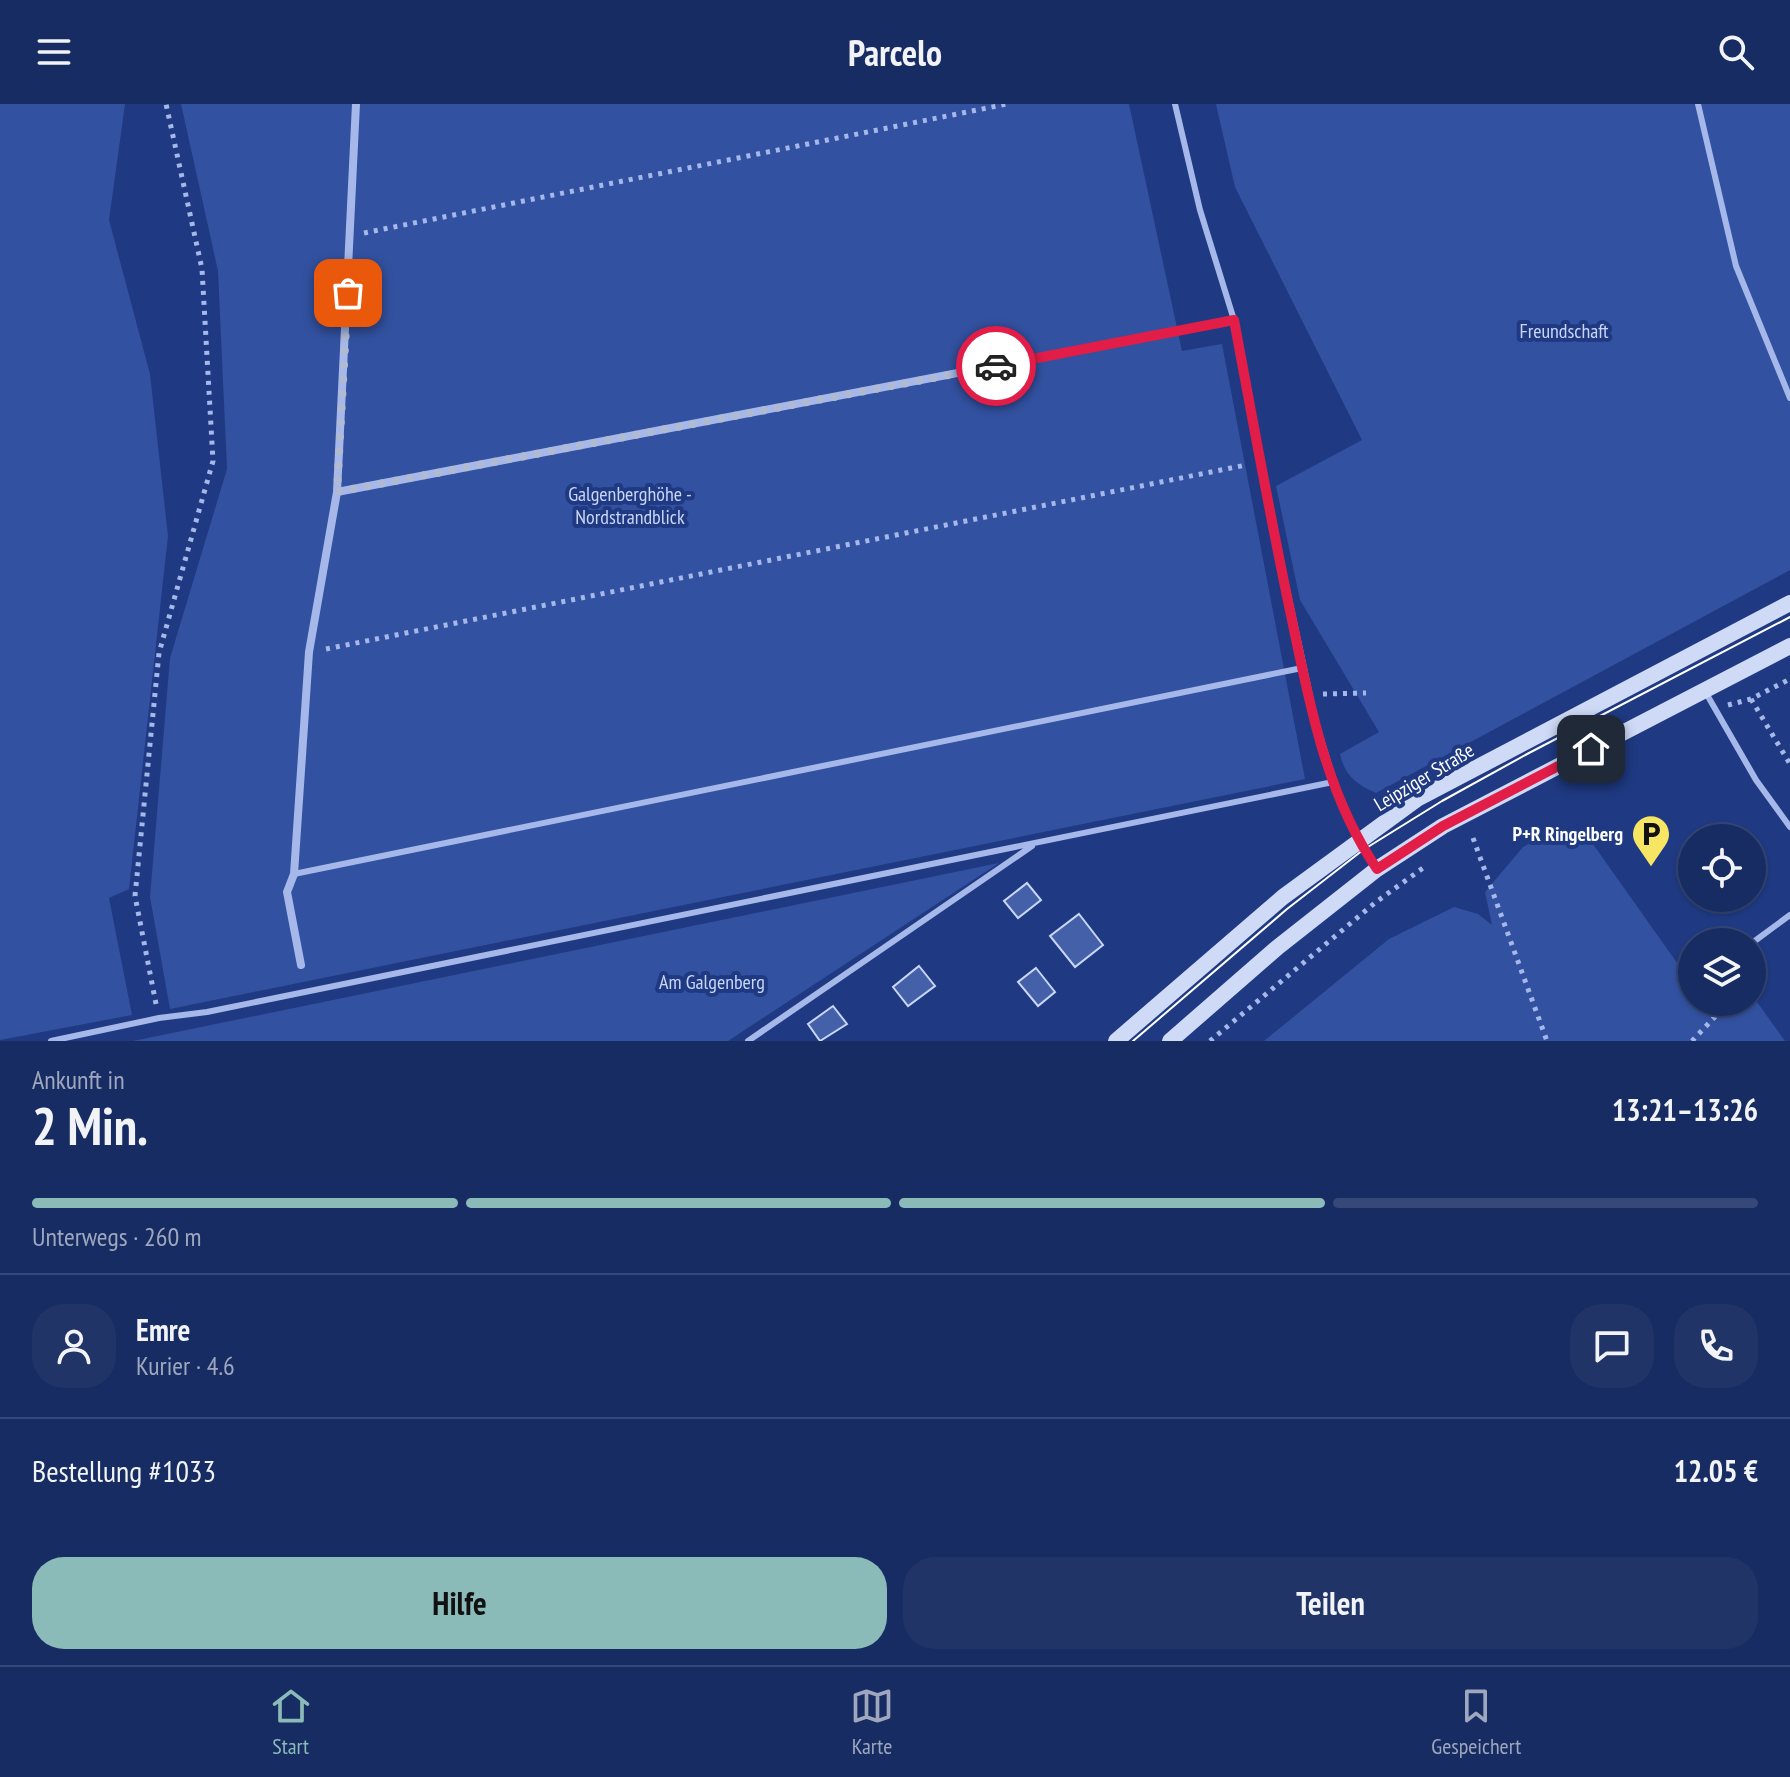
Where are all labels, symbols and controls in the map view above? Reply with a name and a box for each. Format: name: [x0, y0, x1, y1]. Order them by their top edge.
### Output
text: Parcelo: [848, 29, 942, 76]
icon: menu: [32, 30, 76, 74]
icon: search: [1714, 30, 1758, 74]
pin: [314, 259, 382, 327]
icon: bag: [326, 271, 370, 315]
park label: Freundschaft: [1519, 318, 1609, 344]
courier: [956, 326, 1036, 406]
icon: car: [974, 344, 1018, 388]
park label: Galgenberghöhe - Nordstrandblick: [568, 481, 692, 530]
pin: [1557, 715, 1625, 783]
icon: home: [1569, 727, 1613, 771]
street label: Leipziger Straße: [1369, 737, 1479, 817]
parking icon: P+R Ringelberg: [1630, 813, 1672, 868]
place label: P+R Ringelberg: [1512, 821, 1623, 847]
map controls: [1678, 824, 1766, 1016]
button: locate: [1678, 824, 1766, 912]
button: layers: [1678, 928, 1766, 1016]
park label: Am Galgenberg: [659, 969, 765, 995]
text: Ankunft in: [32, 1063, 125, 1096]
text: 13:21–13:26: [1612, 1090, 1758, 1129]
text: 2 Min.: [32, 1092, 148, 1159]
text: Unterwegs · 260 m: [32, 1220, 202, 1253]
button: person: [32, 1304, 116, 1388]
button: chat: [1570, 1304, 1654, 1388]
button: phone: [1674, 1304, 1758, 1388]
text: Emre: [136, 1310, 190, 1349]
text: Kurier · 4.6: [136, 1349, 235, 1382]
text: Bestellung #1033: [32, 1451, 216, 1490]
text: 12.05 €: [1674, 1451, 1758, 1490]
button: Hilfe: [32, 1557, 887, 1649]
button: Teilen: [903, 1557, 1758, 1649]
tab: Start: [269, 1684, 313, 1760]
tab: Karte: [850, 1684, 894, 1760]
tab: Gespeichert: [1431, 1684, 1521, 1760]

